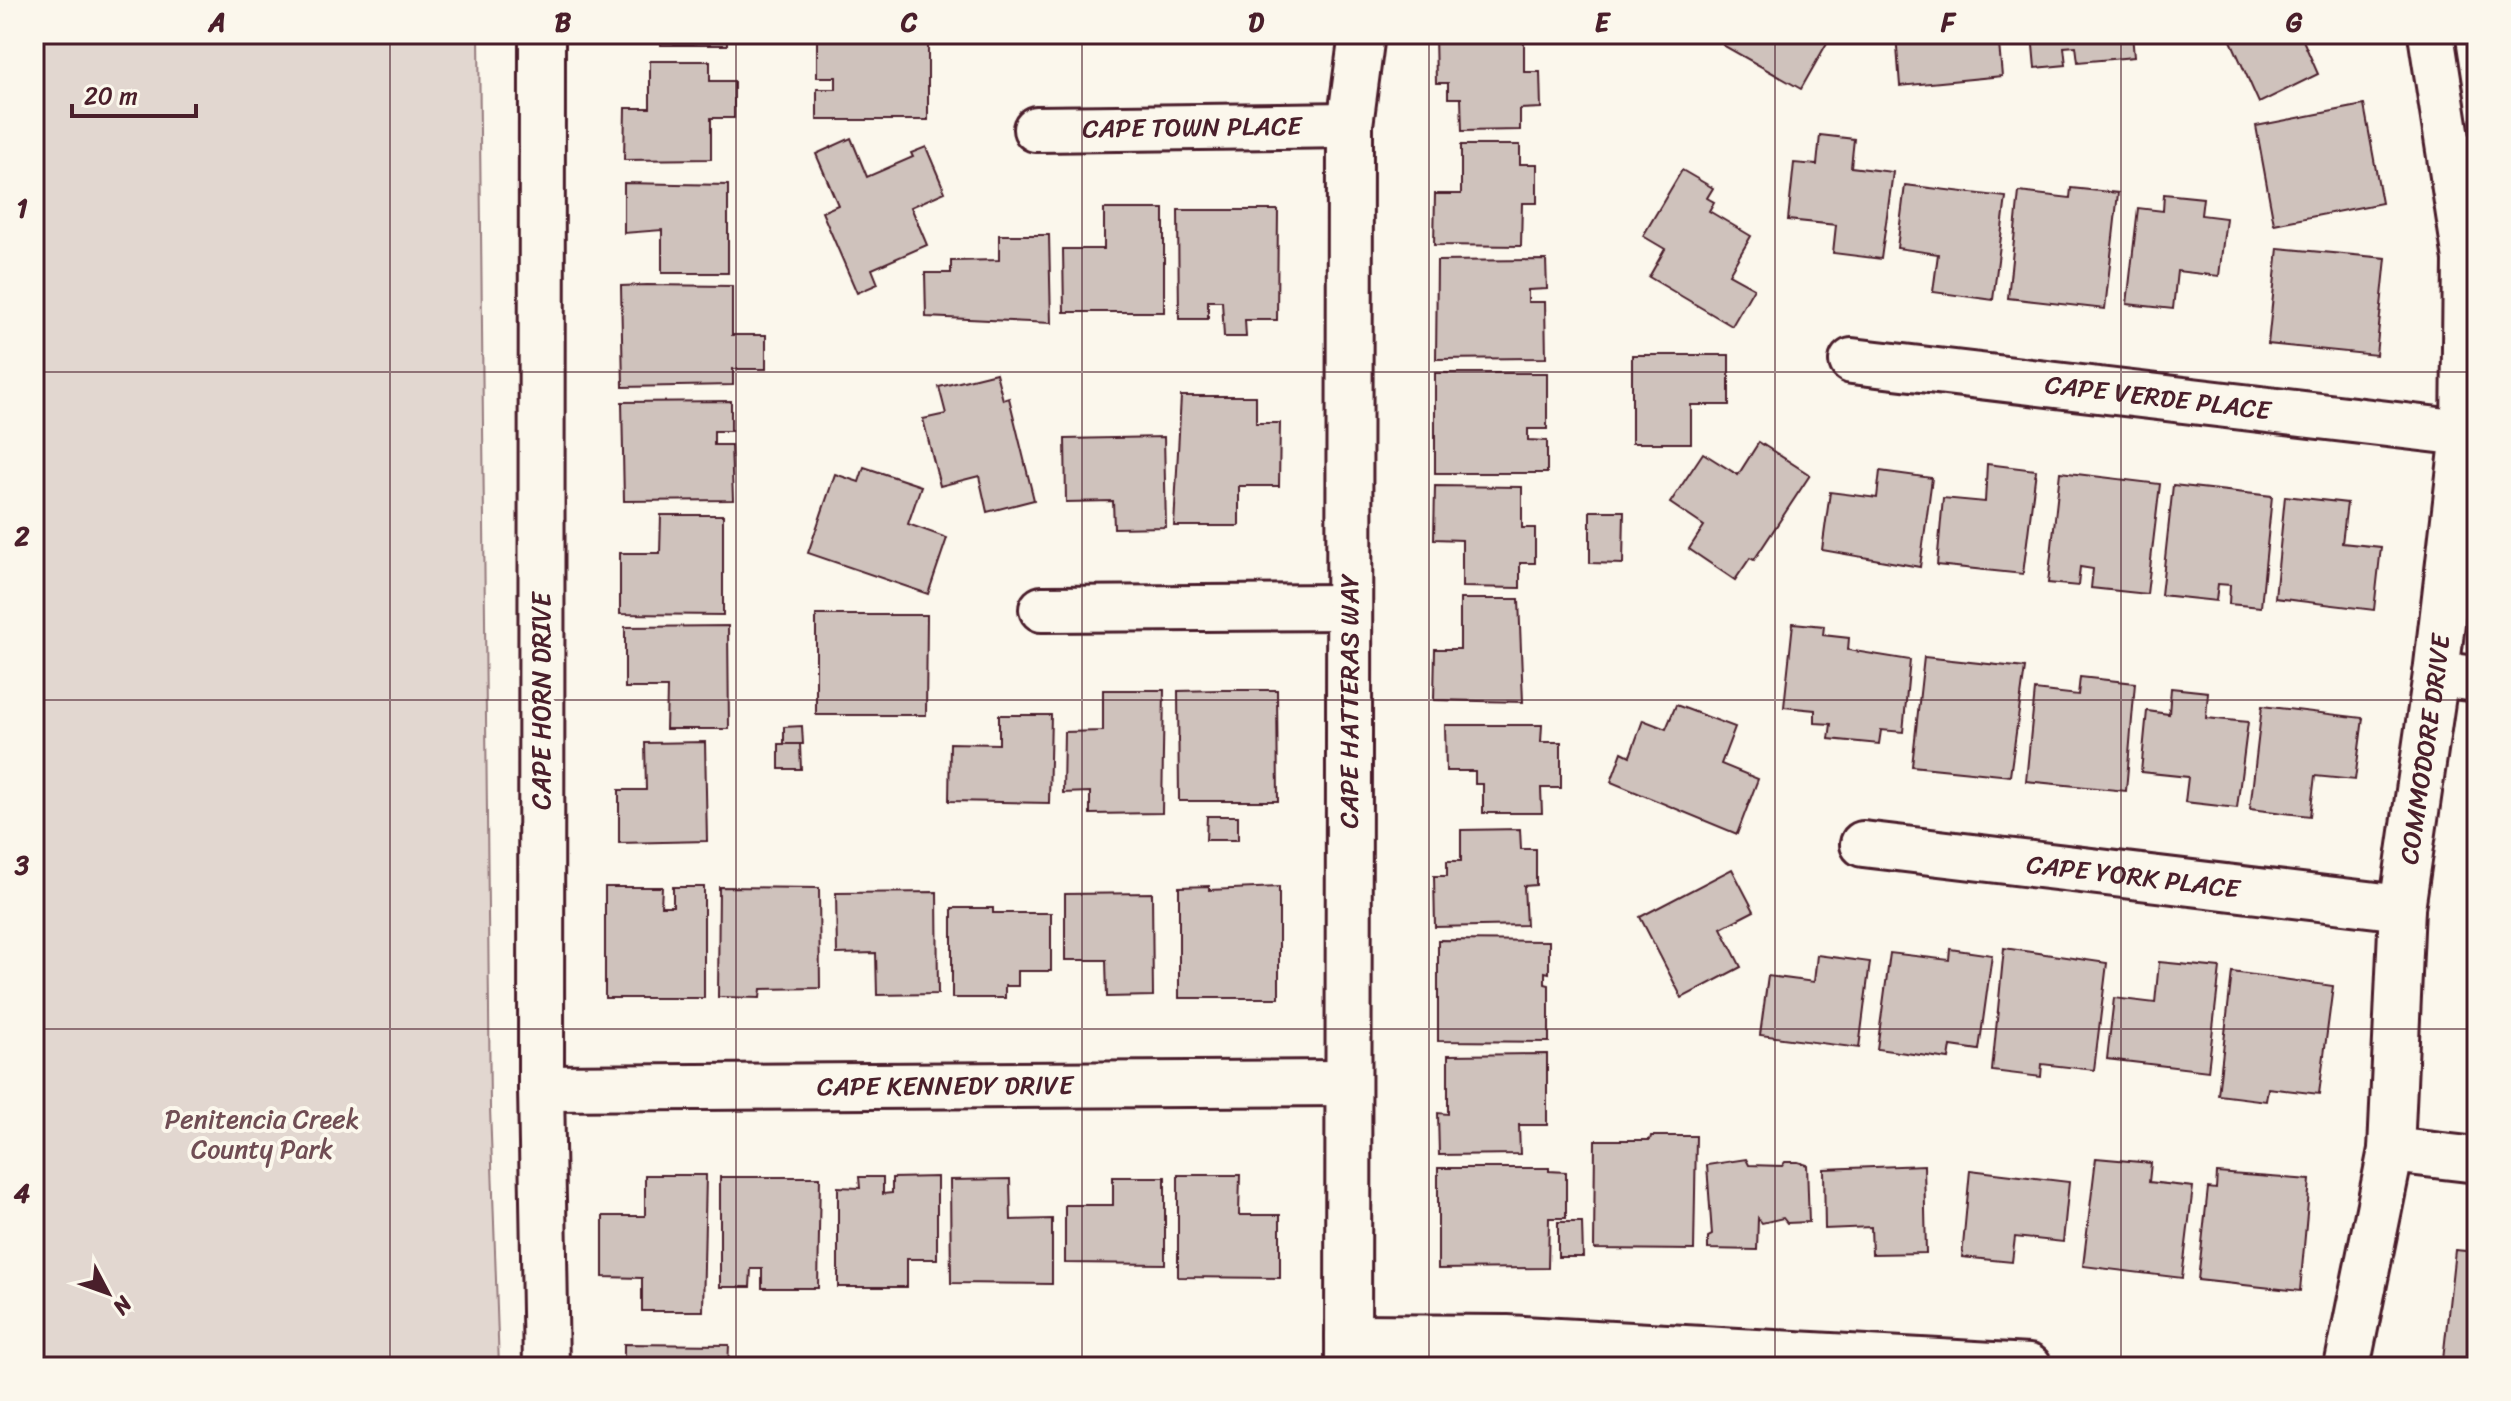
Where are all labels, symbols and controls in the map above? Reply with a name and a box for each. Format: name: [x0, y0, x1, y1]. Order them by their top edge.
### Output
text: A: [207, 0, 226, 45]
text: B: [555, 0, 572, 45]
text: C: [900, 0, 918, 45]
text: D: [1248, 0, 1264, 45]
text: E: [1595, 0, 1612, 45]
text: F: [1940, 0, 1957, 45]
text: G: [2286, 0, 2303, 45]
scale bar: [72, 68, 196, 118]
text: 20 m: [84, 75, 138, 117]
street label: CAPE TOWN PLACE: [1082, 103, 1303, 151]
text: 1: [16, 185, 28, 231]
street label: CAPE VERDE PLACE: [2043, 361, 2275, 433]
text: 2: [13, 513, 30, 559]
street label: CAPE HATTERAS WAY: [1326, 573, 1372, 829]
street label: CAPE HORN DRIVE: [518, 591, 564, 810]
street label: COMMODORE DRIVE: [2386, 630, 2464, 867]
street label: CAPE YORK PLACE: [2024, 841, 2244, 912]
text: 3: [14, 842, 30, 888]
street label: CAPE KENNEDY DRIVE: [817, 1062, 1075, 1109]
park label: Penitencia Creek County Park: [165, 1096, 359, 1172]
text: 4: [14, 1170, 30, 1216]
north arrow: [68, 1253, 148, 1333]
text: N: [103, 1286, 143, 1325]

